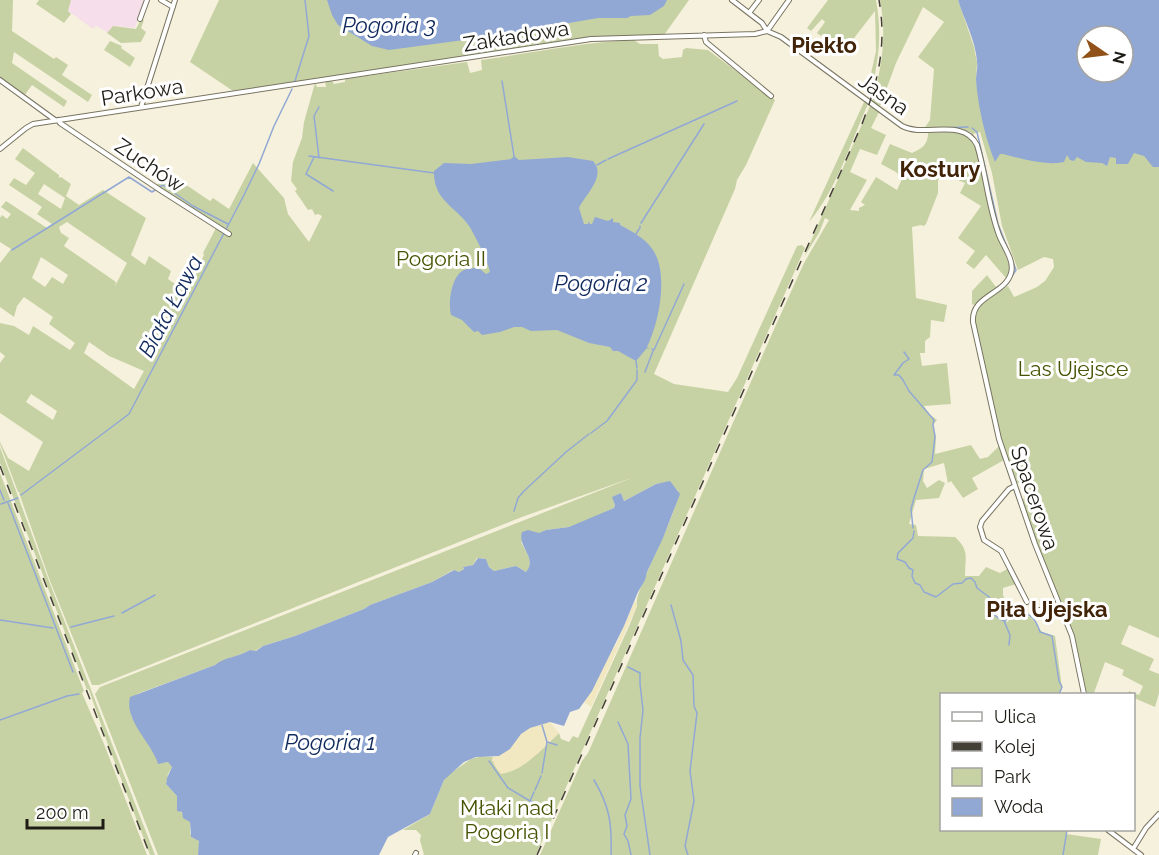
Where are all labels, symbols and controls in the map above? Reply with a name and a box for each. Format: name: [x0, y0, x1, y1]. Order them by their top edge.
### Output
water label: Pogoria 3: [342, 12, 436, 38]
street label: Zakładowa: [461, 15, 571, 57]
north arrow: [1075, 24, 1135, 84]
district label: Piekło: [791, 32, 857, 58]
text: N: [1108, 49, 1130, 66]
street label: Jasna: [854, 68, 914, 120]
street label: Parkowa: [99, 73, 185, 111]
street label: Zuchów: [111, 133, 189, 197]
district label: Kostury: [900, 156, 980, 182]
park label: Pogoria II: [396, 246, 486, 271]
water label: Biała Ława: [132, 251, 208, 361]
water label: Pogoria 2: [554, 270, 648, 296]
park label: Las Ujejsce: [1018, 356, 1128, 381]
street label: Spacerowa: [1006, 443, 1064, 553]
district label: Piła Ujejska: [986, 596, 1108, 622]
legend: [940, 693, 1135, 831]
text: Ulica: [994, 706, 1036, 727]
water label: Pogoria 1: [284, 729, 376, 755]
text: Kolej: [994, 736, 1035, 757]
text: Park: [994, 766, 1031, 787]
scale bar: [27, 792, 104, 830]
park label: Młaki nad Pogorią I: [460, 795, 554, 844]
text: Woda: [994, 796, 1043, 817]
text: 200 m: [36, 802, 89, 823]

